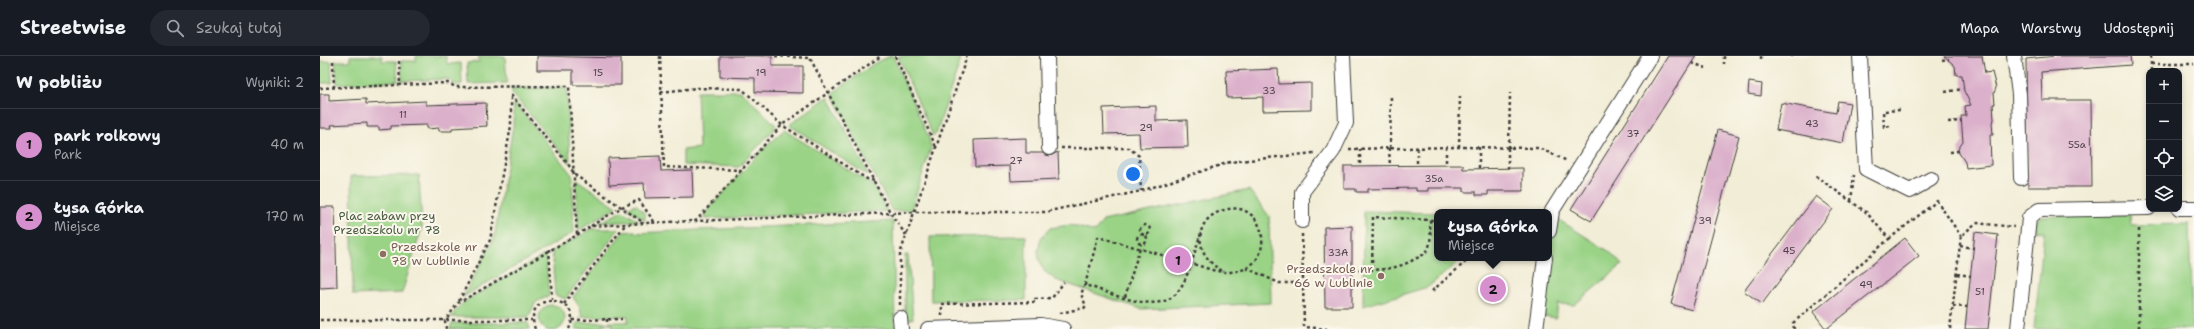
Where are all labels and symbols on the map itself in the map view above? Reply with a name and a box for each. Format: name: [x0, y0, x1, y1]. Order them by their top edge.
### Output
house number: 15: [593, 66, 603, 79]
house number: 19: [756, 66, 766, 79]
house number: 33: [1262, 84, 1276, 97]
house number: 11: [399, 108, 407, 121]
house number: 43: [1805, 117, 1819, 130]
house number: 29: [1139, 121, 1153, 134]
house number: 37: [1626, 127, 1640, 140]
house number: 55a: [2068, 138, 2087, 151]
house number: 27: [1009, 154, 1023, 167]
your location: [1123, 164, 1143, 184]
house number: 35a: [1424, 172, 1444, 185]
park label: Plac zabaw przy Przedszkolu nr 78: [334, 208, 440, 238]
house number: 39: [1698, 214, 1712, 227]
place label: Przedszkole nr 78 w Lublinie: [391, 239, 478, 269]
house number: 45: [1783, 244, 1795, 257]
pin: 1: [1165, 245, 1191, 275]
house number: 33A: [1328, 246, 1348, 259]
marker: Przedszkole nr 78 w Lublinie: [378, 249, 388, 259]
place label: Przedszkole nr 66 w Lublinie: [1286, 261, 1373, 291]
marker: Przedszkole nr 66 w Lublinie: [1376, 271, 1386, 281]
pin: 2: [1480, 274, 1506, 304]
house number: 49: [1859, 278, 1873, 291]
house number: 51: [1975, 285, 1985, 298]

